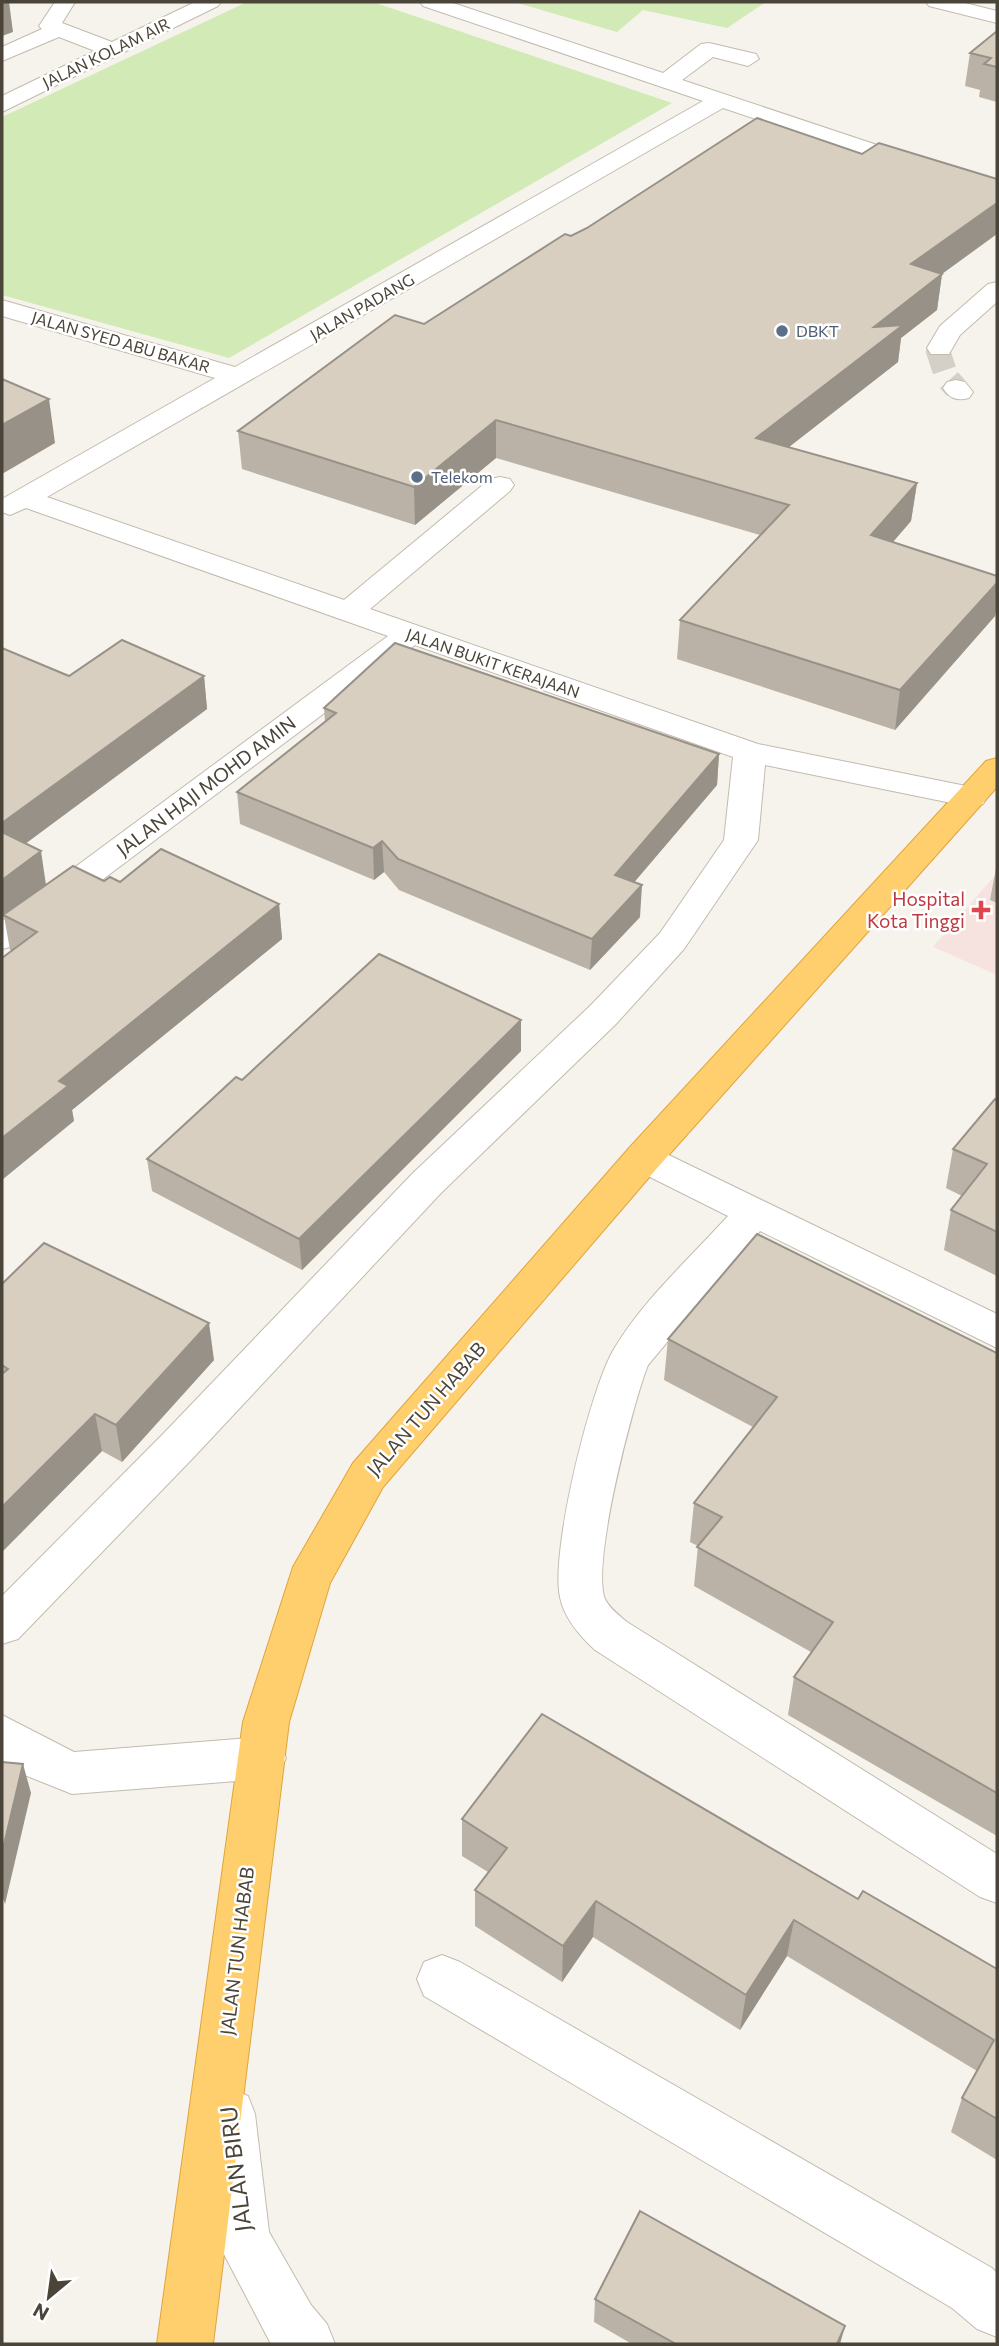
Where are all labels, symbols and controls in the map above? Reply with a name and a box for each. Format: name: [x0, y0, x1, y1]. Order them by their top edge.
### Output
street label: JALAN KOLAM AIR: [39, 13, 173, 92]
street label: JALAN PADANG: [306, 269, 417, 344]
street label: JALAN SYED ABU BAKAR: [30, 307, 213, 376]
place label: DBKT: [796, 321, 839, 340]
marker: DBKT: [774, 323, 790, 339]
place label: Telekom: [431, 467, 493, 486]
marker: Telekom: [409, 469, 425, 485]
street label: JALAN BUKIT KERAJAAN: [404, 624, 582, 701]
street label: JALAN HAJI MOHD AMIN: [111, 711, 300, 861]
place label: Hospital Kota Tinggi: [867, 887, 965, 932]
marker: Hospital Kota Tinggi: [971, 900, 991, 920]
street label: JALAN TUN HABAB: [361, 1337, 490, 1480]
street label: JALAN TUN HABAB: [215, 1865, 258, 2036]
street label: JALAN BIRU: [213, 2105, 257, 2234]
north arrow: [14, 2262, 84, 2332]
text: N: [29, 2299, 52, 2326]

